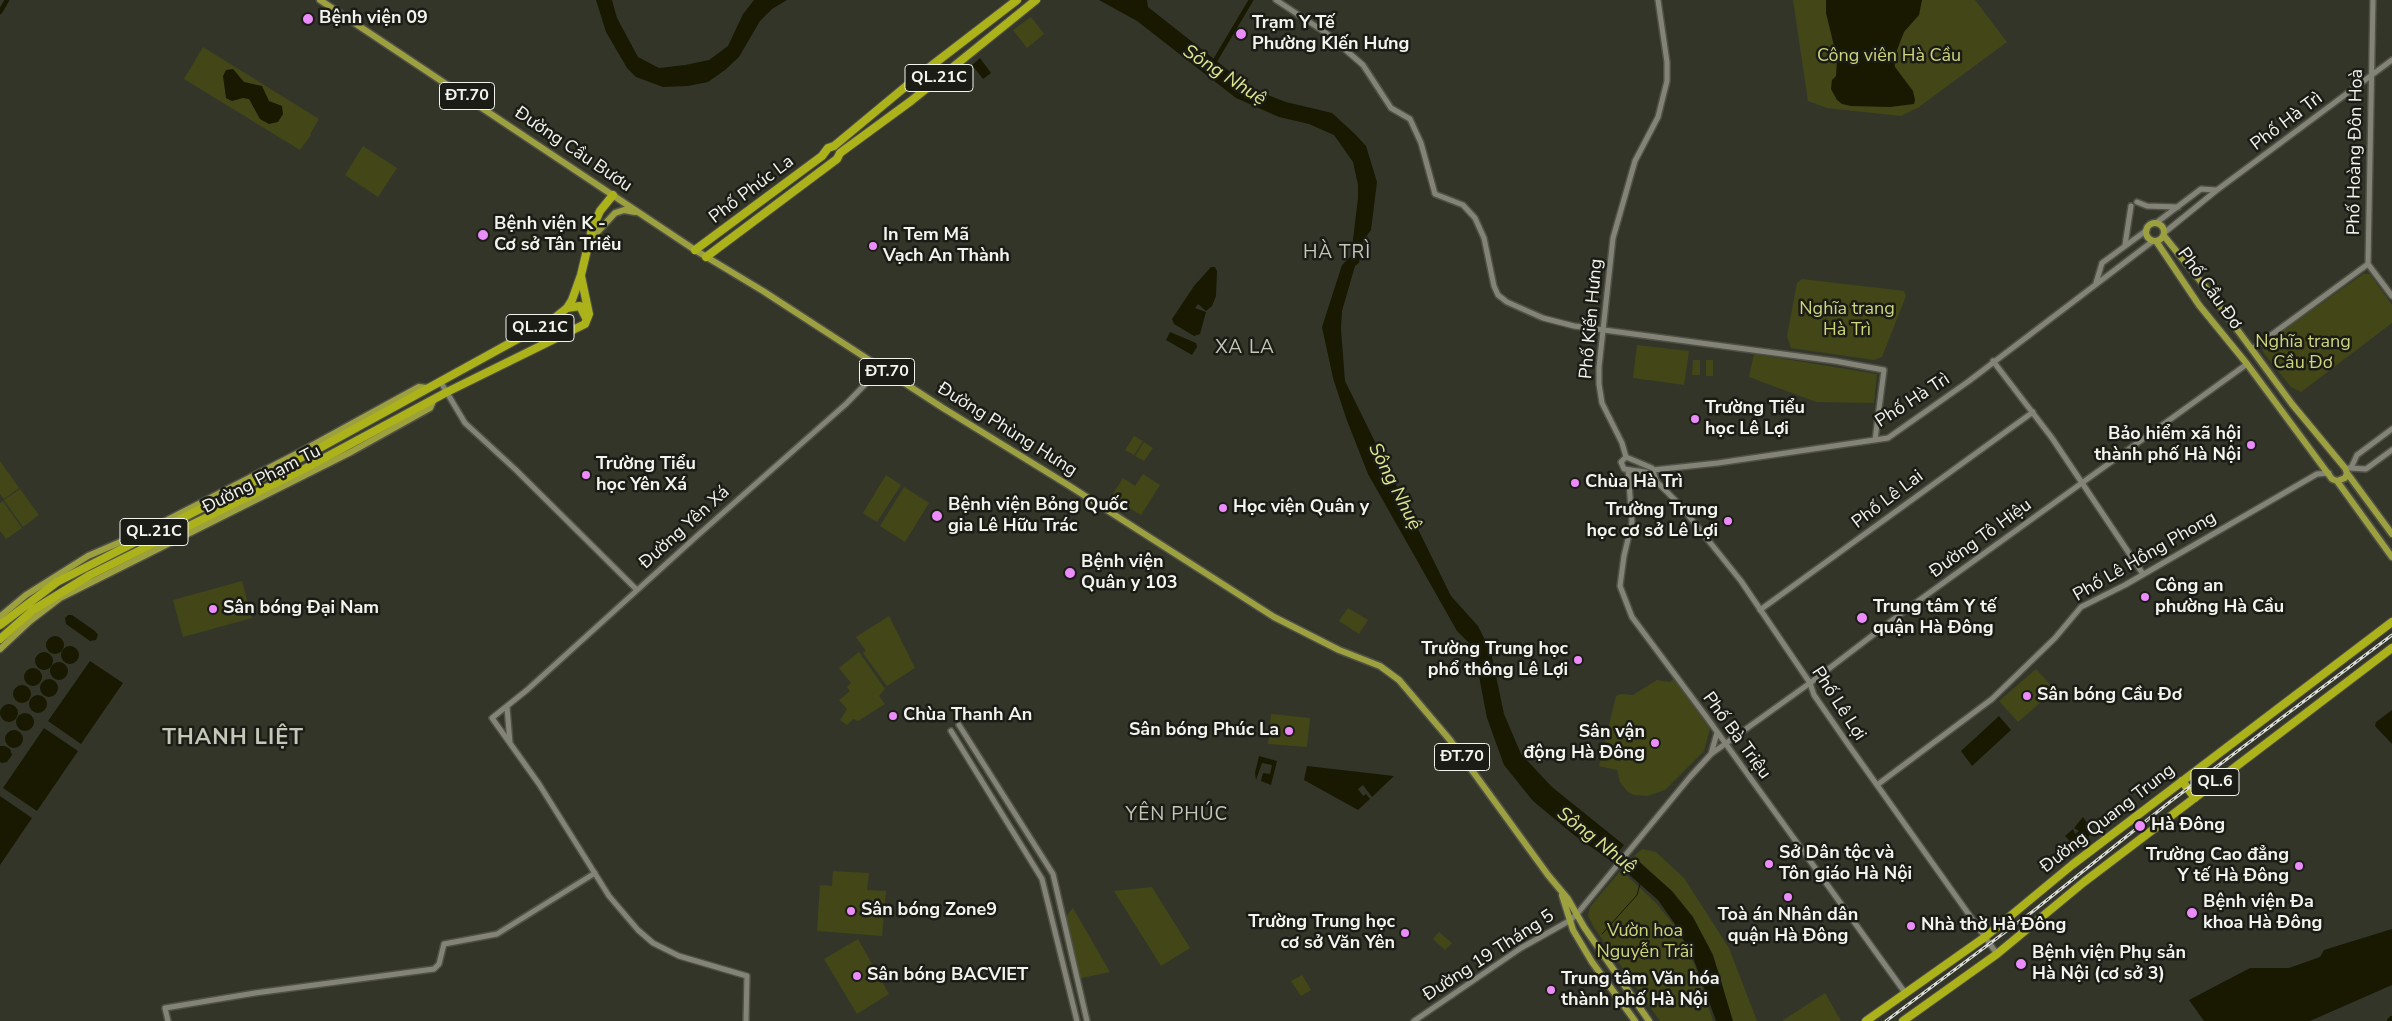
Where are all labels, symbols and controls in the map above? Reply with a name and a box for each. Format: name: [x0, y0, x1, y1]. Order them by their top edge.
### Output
place label: Bệnh viện 09: [319, 8, 428, 30]
marker: Bệnh viện 09: [301, 12, 315, 26]
place label: Trạm Y Tế Phường KIến Hưng: [1252, 13, 1409, 56]
marker: Trạm Y Tế Phường KIến Hưng: [1234, 27, 1248, 41]
water label: Sông Nhuệ: [1178, 41, 1270, 111]
park label: Công viên Hà Cầu: [1817, 46, 1961, 68]
road number: QL.21C: [905, 64, 973, 92]
street label: Phố Hoàng Đôn Hoà: [2344, 69, 2368, 235]
road number: ĐT.70: [440, 82, 494, 110]
street label: Phố Hà Trì: [2247, 88, 2327, 156]
street label: Đường Cầu Bươu: [510, 103, 636, 197]
street label: Phố Phúc La: [705, 151, 799, 229]
place label: Bệnh viện K - Cơ sở Tân Triều: [494, 214, 621, 256]
place label: In Tem Mã Vạch An Thành: [883, 225, 1010, 268]
marker: Bệnh viện K - Cơ sở Tân Triều: [476, 228, 490, 242]
marker: In Tem Mã Vạch An Thành: [867, 240, 879, 252]
district label: HÀ TRÌ: [1302, 242, 1372, 264]
street label: Phố Cầu Đơ: [2172, 244, 2246, 334]
street label: Phố Kiến Hưng: [1576, 258, 1608, 380]
park label: Nghĩa trang Hà Trì: [1799, 299, 1895, 342]
road number: QL.21C: [506, 314, 574, 342]
park label: Nghĩa trang Cầu Đơ: [2255, 332, 2351, 374]
district label: XA LA: [1215, 337, 1275, 359]
road number: ĐT.70: [860, 358, 914, 386]
street label: Phố Hà Trì: [1872, 369, 1954, 433]
street label: Đường Phùng Hưng: [933, 378, 1081, 482]
place label: Trường Tiểu học Lê Lợi: [1705, 398, 1805, 440]
marker: Trường Tiểu học Lê Lợi: [1689, 413, 1701, 425]
place label: Bảo hiểm xã hội thành phố Hà Nội: [2094, 424, 2241, 466]
marker: Bảo hiểm xã hội thành phố Hà Nội: [2245, 439, 2257, 451]
water label: Sông Nhuệ: [1362, 440, 1426, 534]
street label: Đường Phạm Tu: [199, 441, 325, 519]
place label: Trường Tiểu học Yên Xá: [596, 454, 696, 496]
street label: Phố Lê Lai: [1848, 466, 1928, 534]
marker: Trường Tiểu học Yên Xá: [580, 469, 592, 481]
place label: Chùa Hà Trì: [1585, 472, 1683, 494]
marker: Chùa Hà Trì: [1569, 477, 1581, 489]
street label: Đường Yên Xá: [635, 482, 735, 574]
place label: Bệnh viện Bỏng Quốc gia Lê Hữu Trác: [948, 495, 1128, 538]
street label: Đường Tô Hiệu: [1926, 495, 2036, 583]
place label: Học viện Quân y: [1233, 497, 1369, 519]
place label: Trường Trung học cơ sở Lê Lợi: [1587, 500, 1718, 542]
marker: Học viện Quân y: [1217, 502, 1229, 514]
street label: Phố Lê Hồng Phong: [2070, 507, 2220, 607]
marker: Bệnh viện Bỏng Quốc gia Lê Hữu Trác: [930, 509, 944, 523]
marker: Trường Trung học cơ sở Lê Lợi: [1722, 515, 1734, 527]
road number: QL.21C: [120, 518, 188, 546]
place label: Bệnh viện Quân y 103: [1081, 552, 1178, 594]
marker: Bệnh viện Quân y 103: [1063, 566, 1077, 580]
place label: Công an phường Hà Cầu: [2155, 576, 2284, 618]
marker: Công an phường Hà Cầu: [2139, 591, 2151, 603]
place label: Trung tâm Y tế quận Hà Đông: [1873, 597, 1996, 640]
place label: Sân bóng Đại Nam: [223, 598, 379, 620]
marker: Sân bóng Đại Nam: [207, 603, 219, 615]
marker: Trung tâm Y tế quận Hà Đông: [1855, 611, 1869, 625]
place label: Trường Trung học phổ thông Lê Lợi: [1421, 639, 1568, 682]
marker: Trường Trung học phổ thông Lê Lợi: [1572, 654, 1584, 666]
street label: Phố Lê Lợi: [1806, 663, 1870, 745]
place label: Sân bóng Cầu Đơ: [2037, 685, 2182, 707]
street label: Phố Bà Triệu: [1697, 688, 1775, 784]
marker: Sân bóng Cầu Đơ: [2021, 690, 2033, 702]
place label: Chùa Thanh An: [903, 705, 1032, 727]
marker: Chùa Thanh An: [887, 710, 899, 722]
place label: Sân bóng Phúc La: [1129, 720, 1279, 742]
place label: Sân vận động Hà Đông: [1523, 722, 1645, 764]
marker: Sân bóng Phúc La: [1283, 725, 1295, 737]
district label: THANH LIỆT: [161, 726, 305, 752]
marker: Sân vận động Hà Đông: [1649, 737, 1661, 749]
road number: ĐT.70: [1434, 744, 1490, 770]
street label: Đường Quang Trung: [2037, 760, 2179, 878]
road number: QL.6: [2191, 769, 2239, 796]
water label: Sông Nhuệ: [1552, 803, 1640, 879]
district label: YÊN PHÚC: [1125, 804, 1229, 826]
place label: Hà Đông: [2151, 815, 2225, 837]
marker: Hà Đông: [2133, 819, 2147, 833]
place label: Sở Dân tộc và Tôn giáo Hà Nội: [1779, 843, 1912, 886]
place label: Trường Cao đẳng Y tế Hà Đông: [2146, 845, 2289, 888]
marker: Sở Dân tộc và Tôn giáo Hà Nội: [1763, 858, 1775, 870]
marker: Trường Cao đẳng Y tế Hà Đông: [2293, 860, 2305, 872]
marker: Toà án Nhân dân quận Hà Đông: [1782, 891, 1794, 903]
place label: Bệnh viện Đa khoa Hà Đông: [2203, 892, 2322, 934]
place label: Sân bóng Zone9: [861, 900, 997, 922]
marker: Sân bóng Zone9: [845, 905, 857, 917]
place label: Toà án Nhân dân quận Hà Đông: [1718, 905, 1858, 948]
street label: Đường 19 Tháng 5: [1419, 906, 1559, 1006]
marker: Bệnh viện Đa khoa Hà Đông: [2185, 906, 2199, 920]
place label: Trường Trung học cơ sở Văn Yên: [1248, 912, 1395, 954]
place label: Nhà thờ Hà Đông: [1921, 915, 2066, 937]
marker: Nhà thờ Hà Đông: [1905, 920, 1917, 932]
park label: Vườn hoa Nguyễn Trãi: [1596, 921, 1694, 964]
marker: Trường Trung học cơ sở Văn Yên: [1399, 927, 1411, 939]
place label: Bệnh viện Phụ sản Hà Nội (cơ sở 3): [2032, 943, 2186, 986]
marker: Bệnh viện Phụ sản Hà Nội (cơ sở 3): [2014, 957, 2028, 971]
place label: Sân bóng BACVIET: [867, 965, 1028, 987]
place label: Trung tâm Văn hóa thành phố Hà Nội: [1561, 969, 1720, 1012]
marker: Sân bóng BACVIET: [851, 970, 863, 982]
marker: Trung tâm Văn hóa thành phố Hà Nội: [1545, 984, 1557, 996]

